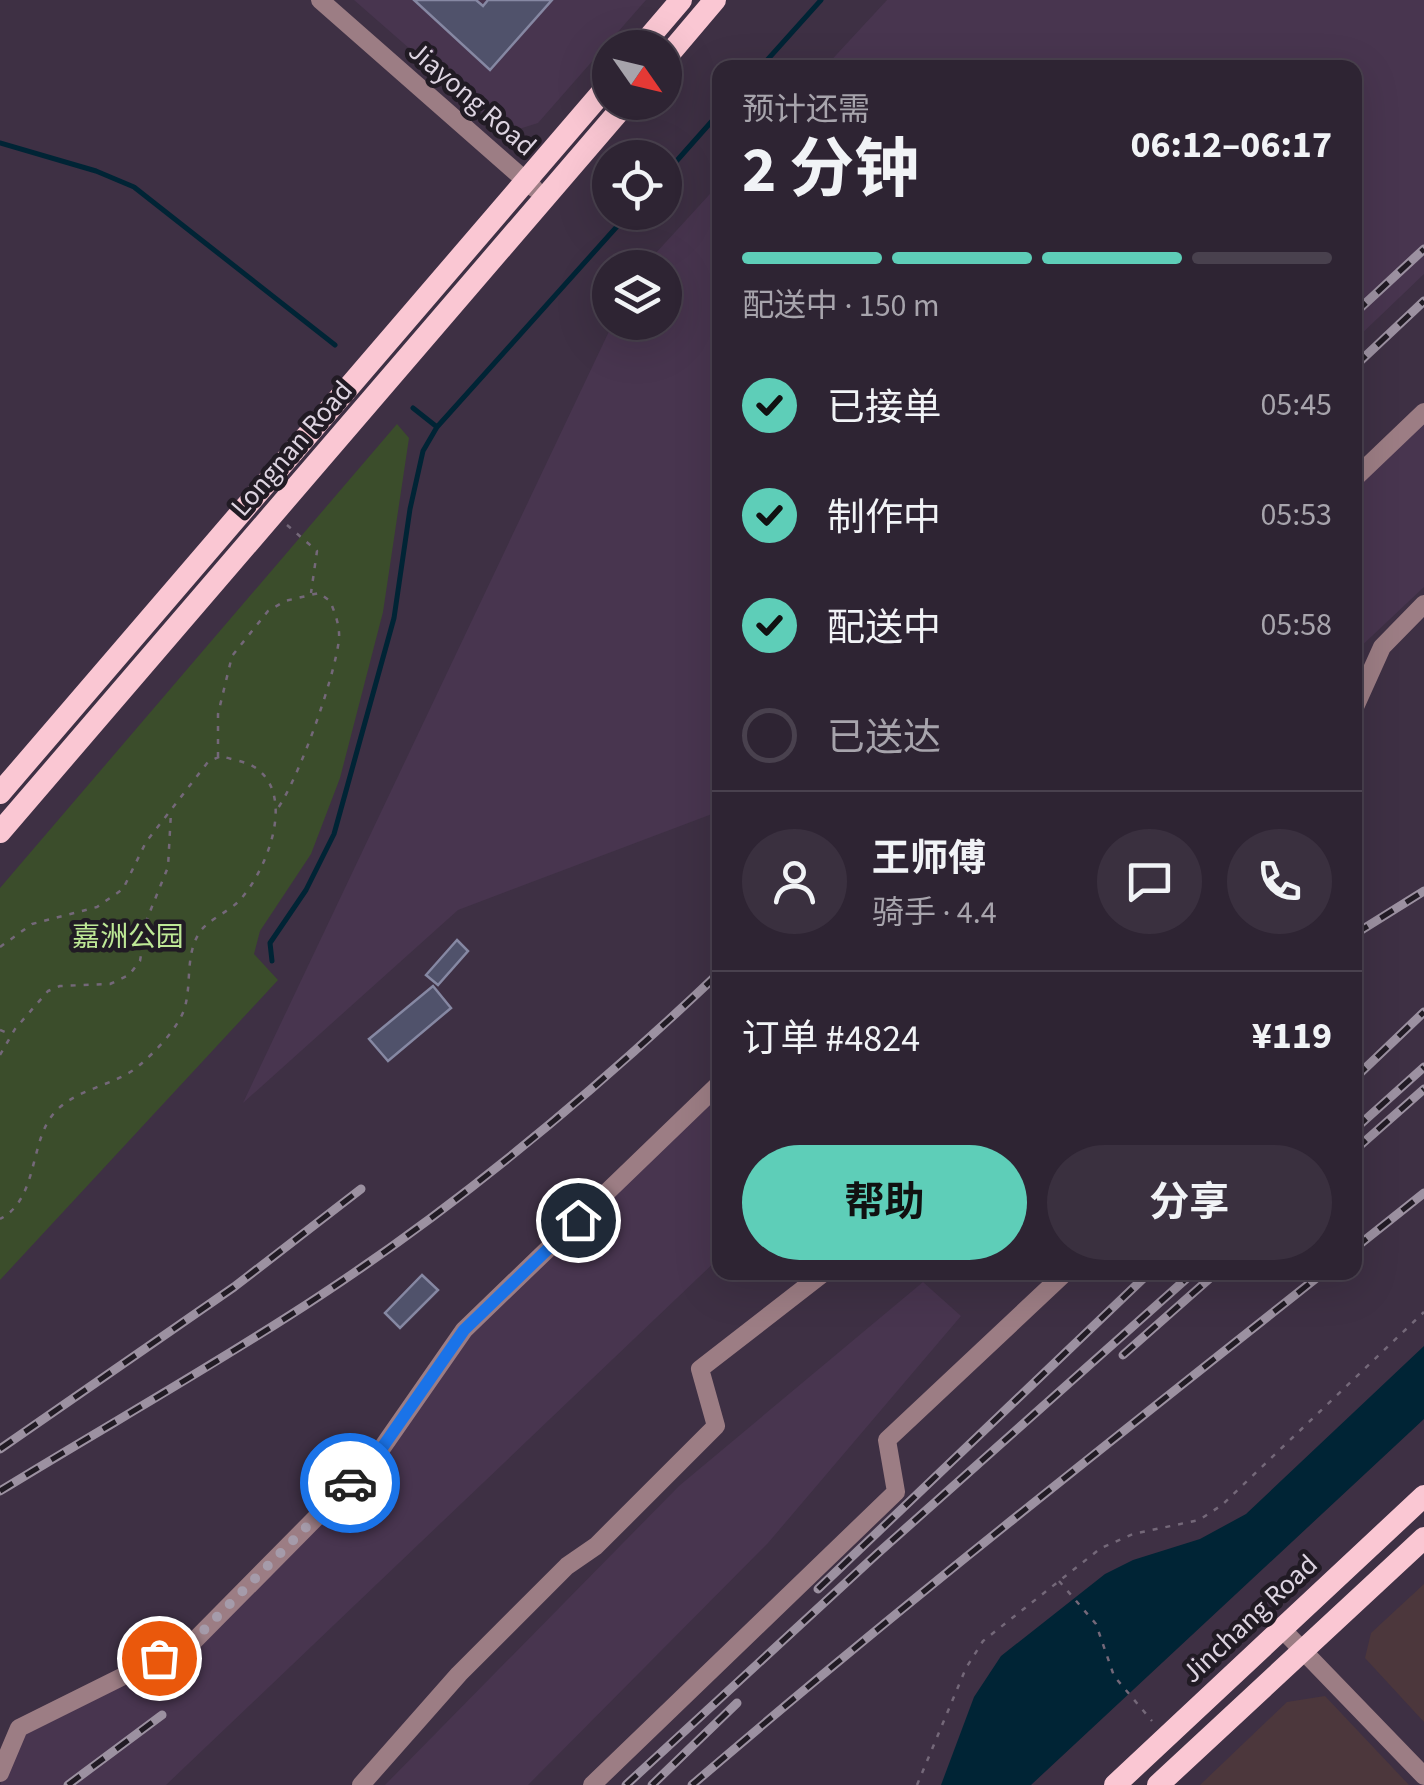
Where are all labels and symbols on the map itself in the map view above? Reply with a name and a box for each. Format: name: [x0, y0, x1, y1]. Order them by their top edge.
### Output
north arrow: [592, 30, 682, 120]
street label: Jiayong Road: [400, 32, 545, 166]
street label: Longnan Road: [221, 372, 362, 525]
park label: 嘉洲公园: [72, 917, 184, 957]
pin: [536, 1178, 621, 1263]
courier: [300, 1433, 400, 1533]
street label: Jinchang Road: [1173, 1545, 1327, 1692]
pin: [117, 1616, 202, 1701]

